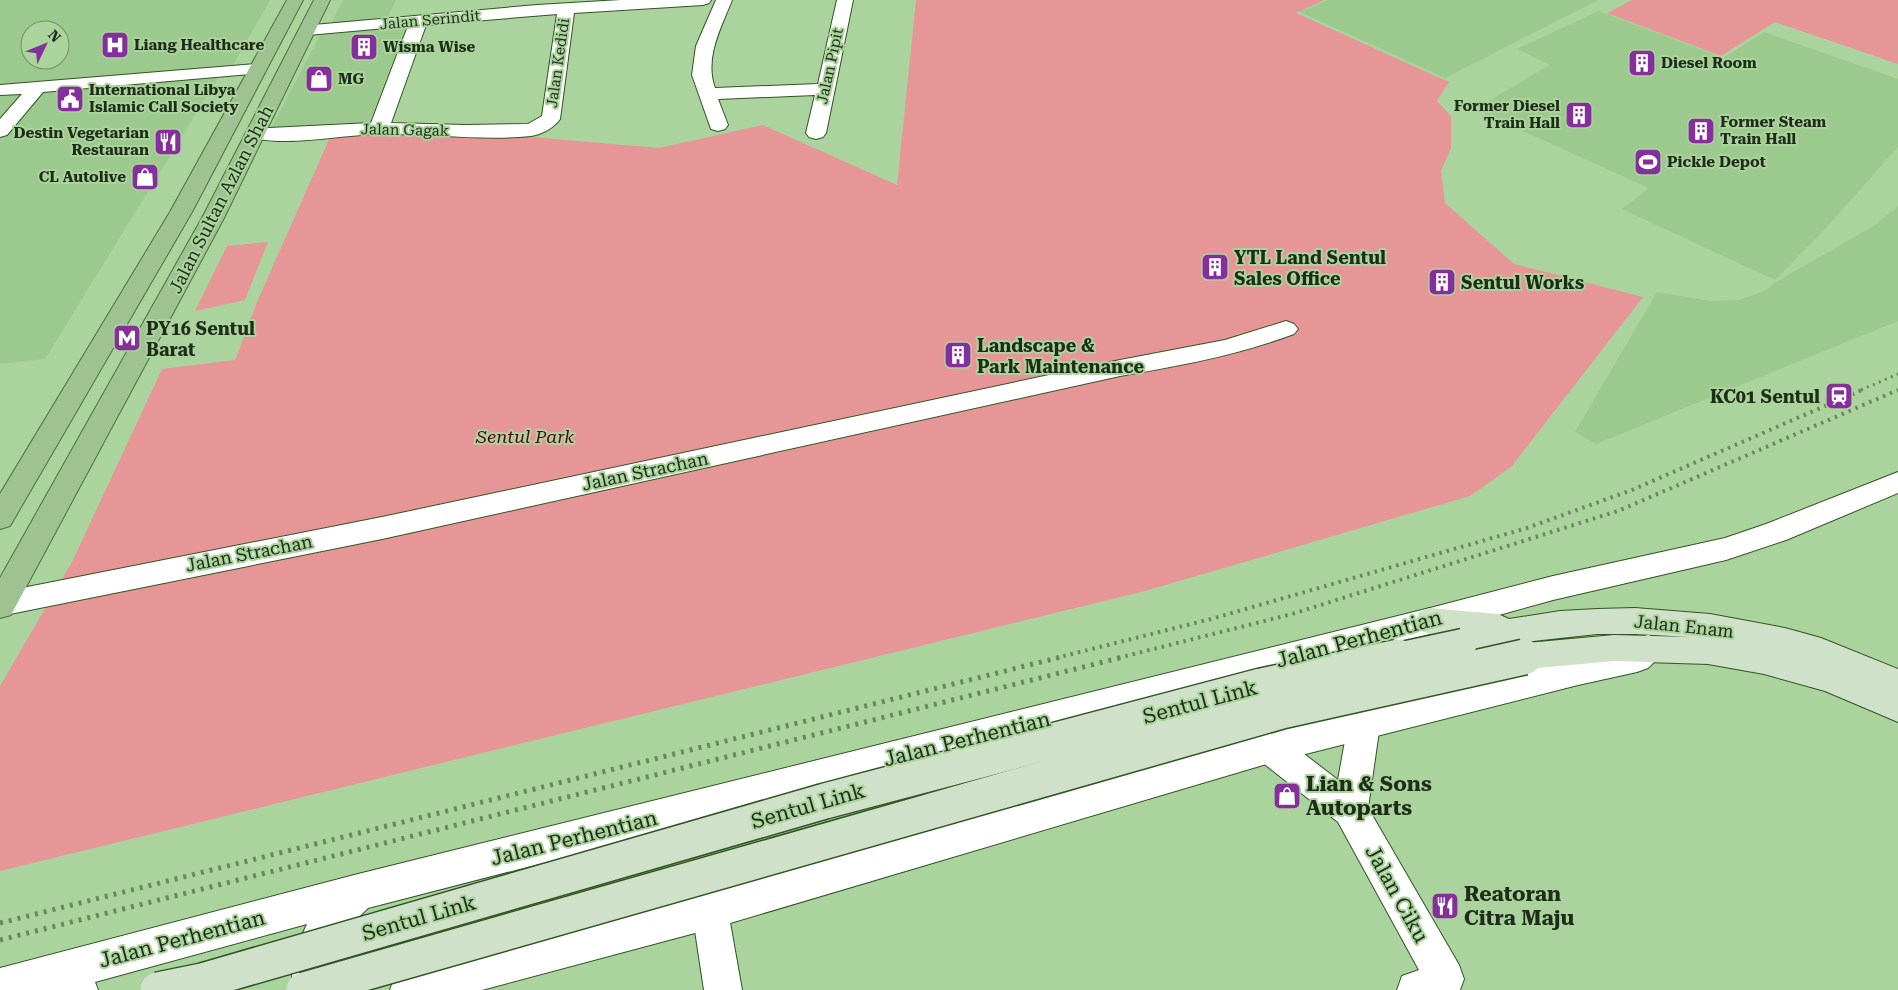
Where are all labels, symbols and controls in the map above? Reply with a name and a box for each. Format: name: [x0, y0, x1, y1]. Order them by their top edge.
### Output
street label: Jalan Serindit: [379, 7, 481, 33]
street label: Jalan Kedidi: [543, 17, 573, 109]
north arrow: [20, 20, 70, 70]
street label: Jalan Pipit: [813, 26, 847, 106]
text: N: [45, 27, 64, 46]
hospital icon: Liang Healthcare: [100, 30, 130, 60]
building icon: Wisma Wise: [349, 32, 379, 62]
place label: Liang Healthcare: [134, 36, 265, 54]
place label: Wisma Wise: [383, 38, 475, 56]
building icon: Diesel Room: [1627, 48, 1657, 78]
place label: Diesel Room: [1661, 54, 1757, 72]
shop icon: MG: [304, 64, 334, 94]
place label: MG: [338, 70, 364, 88]
place label: International Libya Islamic Call Society: [89, 81, 239, 116]
public building icon: International Libya Islamic Call Society: [55, 84, 85, 114]
place label: Former Diesel Train Hall: [1454, 97, 1560, 132]
building icon: Former Diesel Train Hall: [1564, 100, 1594, 130]
street label: Jalan Sultan Azlan Shah: [164, 101, 278, 297]
place label: Former Steam Train Hall: [1720, 113, 1827, 148]
building icon: Former Steam Train Hall: [1686, 116, 1716, 146]
street label: Jalan Gagak: [361, 120, 450, 140]
place label: Destin Vegetarian Restauran: [13, 124, 149, 159]
restaurant icon: Destin Vegetarian Restauran: [153, 127, 183, 157]
sports icon: Pickle Depot: [1633, 147, 1663, 177]
place label: Pickle Depot: [1667, 153, 1766, 171]
shop icon: CL Autolive: [130, 162, 160, 192]
place label: CL Autolive: [39, 168, 126, 186]
place label: YTL Land Sentul Sales Office: [1234, 247, 1386, 289]
building icon: YTL Land Sentul Sales Office: [1200, 252, 1230, 282]
building icon: Sentul Works: [1427, 267, 1457, 297]
place label: Sentul Works: [1461, 272, 1584, 293]
place label: PY16 Sentul Barat: [146, 318, 255, 360]
metro station icon: PY16 Sentul Barat: [112, 323, 142, 353]
place label: Landscape & Park Maintenance: [977, 335, 1144, 377]
building icon: Landscape & Park Maintenance: [943, 340, 973, 370]
station icon: KC01 Sentul: [1824, 381, 1854, 411]
place label: KC01 Sentul: [1710, 386, 1820, 407]
park label: Sentul Park: [475, 426, 574, 447]
street label: Jalan Strachan: [580, 447, 710, 495]
street label: Jalan Strachan: [184, 530, 315, 576]
street label: Jalan Perhentian: [1273, 605, 1445, 673]
street label: Jalan Enam: [1633, 610, 1735, 642]
street label: Sentul Link: [1140, 675, 1260, 729]
street label: Jalan Perhentian: [881, 707, 1053, 771]
place label: Lian & Sons Autoparts: [1306, 772, 1432, 820]
street label: Sentul Link: [748, 778, 868, 834]
shop icon: Lian & Sons Autoparts: [1272, 781, 1302, 811]
street label: Jalan Perhentian: [488, 806, 660, 870]
street label: Jalan Ciku: [1360, 841, 1434, 947]
place label: Reatoran Citra Maju: [1464, 882, 1574, 930]
street label: Sentul Link: [359, 890, 479, 946]
restaurant icon: Reatoran Citra Maju: [1430, 891, 1460, 921]
street label: Jalan Perhentian: [96, 905, 268, 973]

